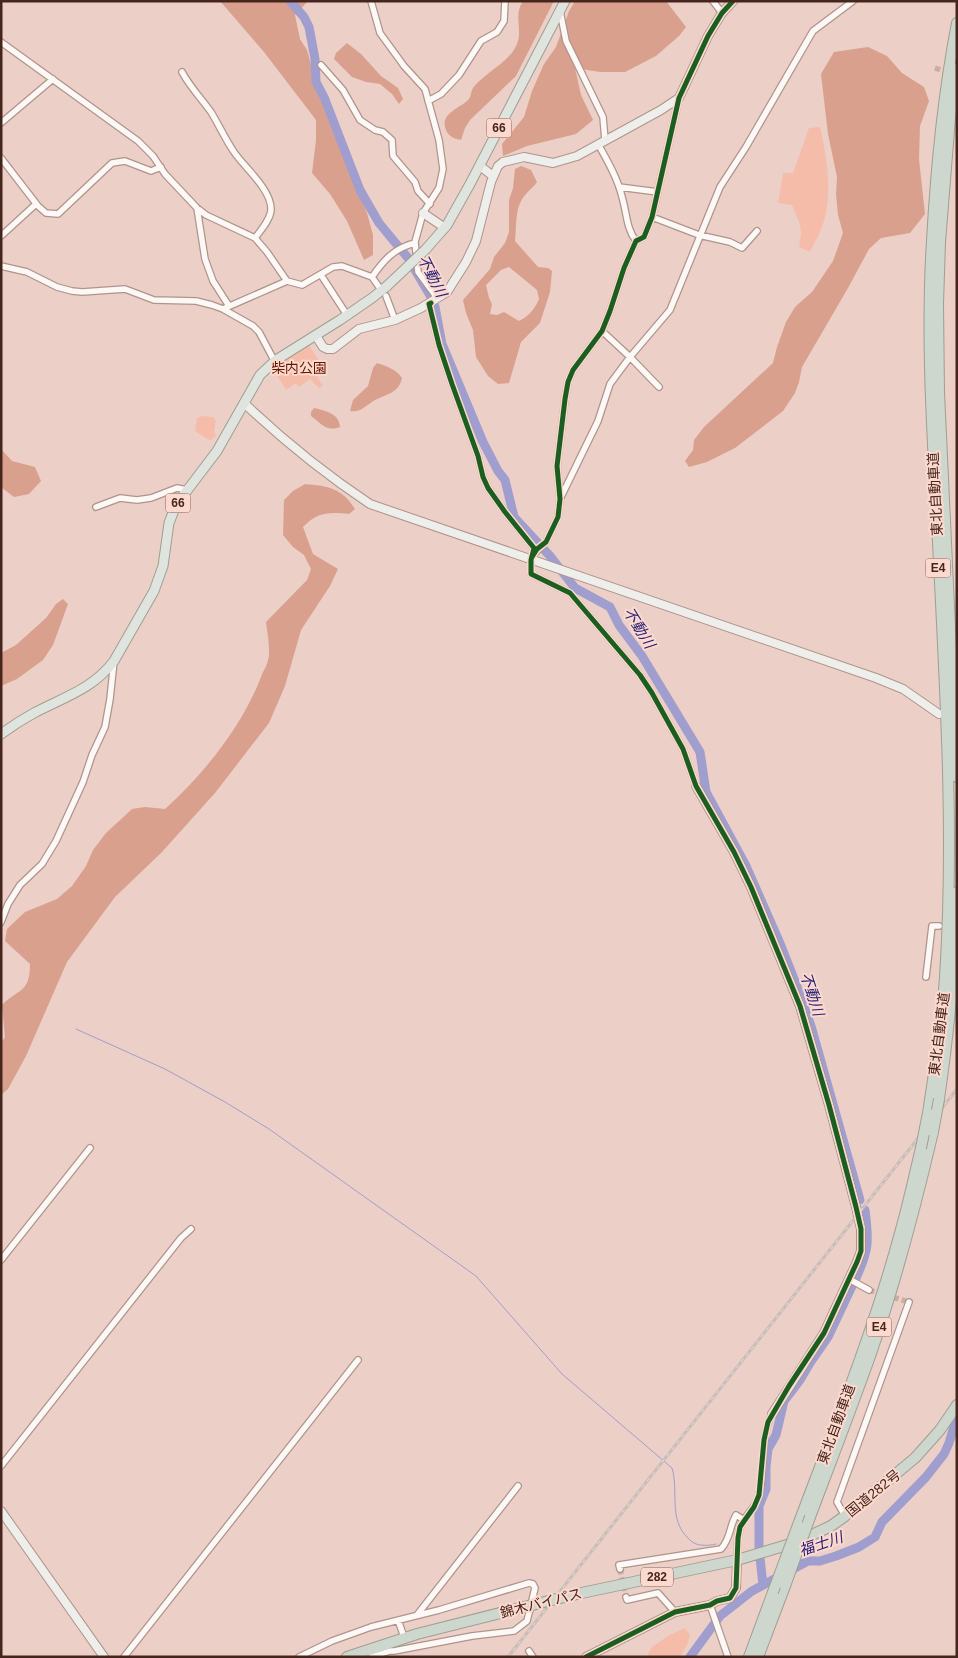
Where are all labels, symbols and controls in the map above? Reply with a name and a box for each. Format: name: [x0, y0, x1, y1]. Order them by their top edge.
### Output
road number: 66: [486, 119, 512, 138]
water label: 不動川: [415, 252, 451, 301]
park label: 柴内公園: [271, 360, 327, 376]
street label: 東北自動車道: [925, 452, 945, 536]
road number: 66: [166, 493, 190, 512]
road number: E4: [926, 558, 950, 578]
water label: 不動川: [620, 604, 660, 653]
water label: 不動川: [797, 970, 828, 1020]
street label: 東北自動車道: [926, 991, 952, 1077]
road number: E4: [866, 1318, 892, 1336]
street label: 東北自動車道: [814, 1382, 858, 1466]
street label: 国道282号: [843, 1466, 903, 1520]
water label: 福士川: [797, 1528, 847, 1559]
road number: 282: [641, 1568, 673, 1586]
street label: 錦木バイパス: [498, 1585, 584, 1621]

